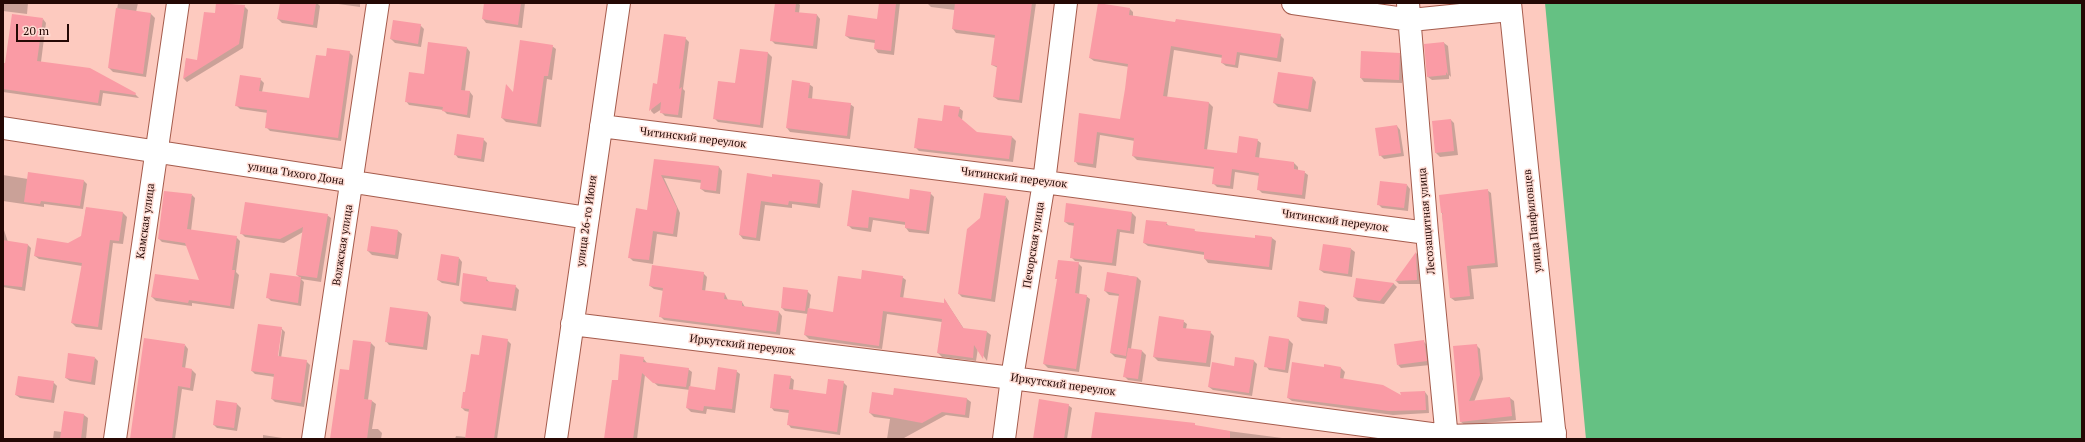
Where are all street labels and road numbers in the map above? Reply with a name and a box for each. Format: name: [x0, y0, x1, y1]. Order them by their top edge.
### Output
street label: Читинский переулок: [639, 125, 747, 151]
street label: улица Тихого Дона: [247, 160, 345, 188]
street label: Читинский переулок: [960, 165, 1068, 191]
street label: Лесозащитная улица: [1416, 167, 1438, 275]
street label: улица Панфиловцев: [1521, 169, 1545, 273]
street label: улица 26-го Июня: [574, 174, 600, 268]
street label: Камская улица: [134, 182, 158, 260]
street label: Печорская улица: [1021, 201, 1047, 289]
street label: Волжская улица: [330, 204, 356, 286]
street label: Читинский переулок: [1281, 207, 1389, 235]
street label: Иркутский переулок: [689, 332, 795, 358]
street label: Иркутский переулок: [1010, 371, 1116, 399]

